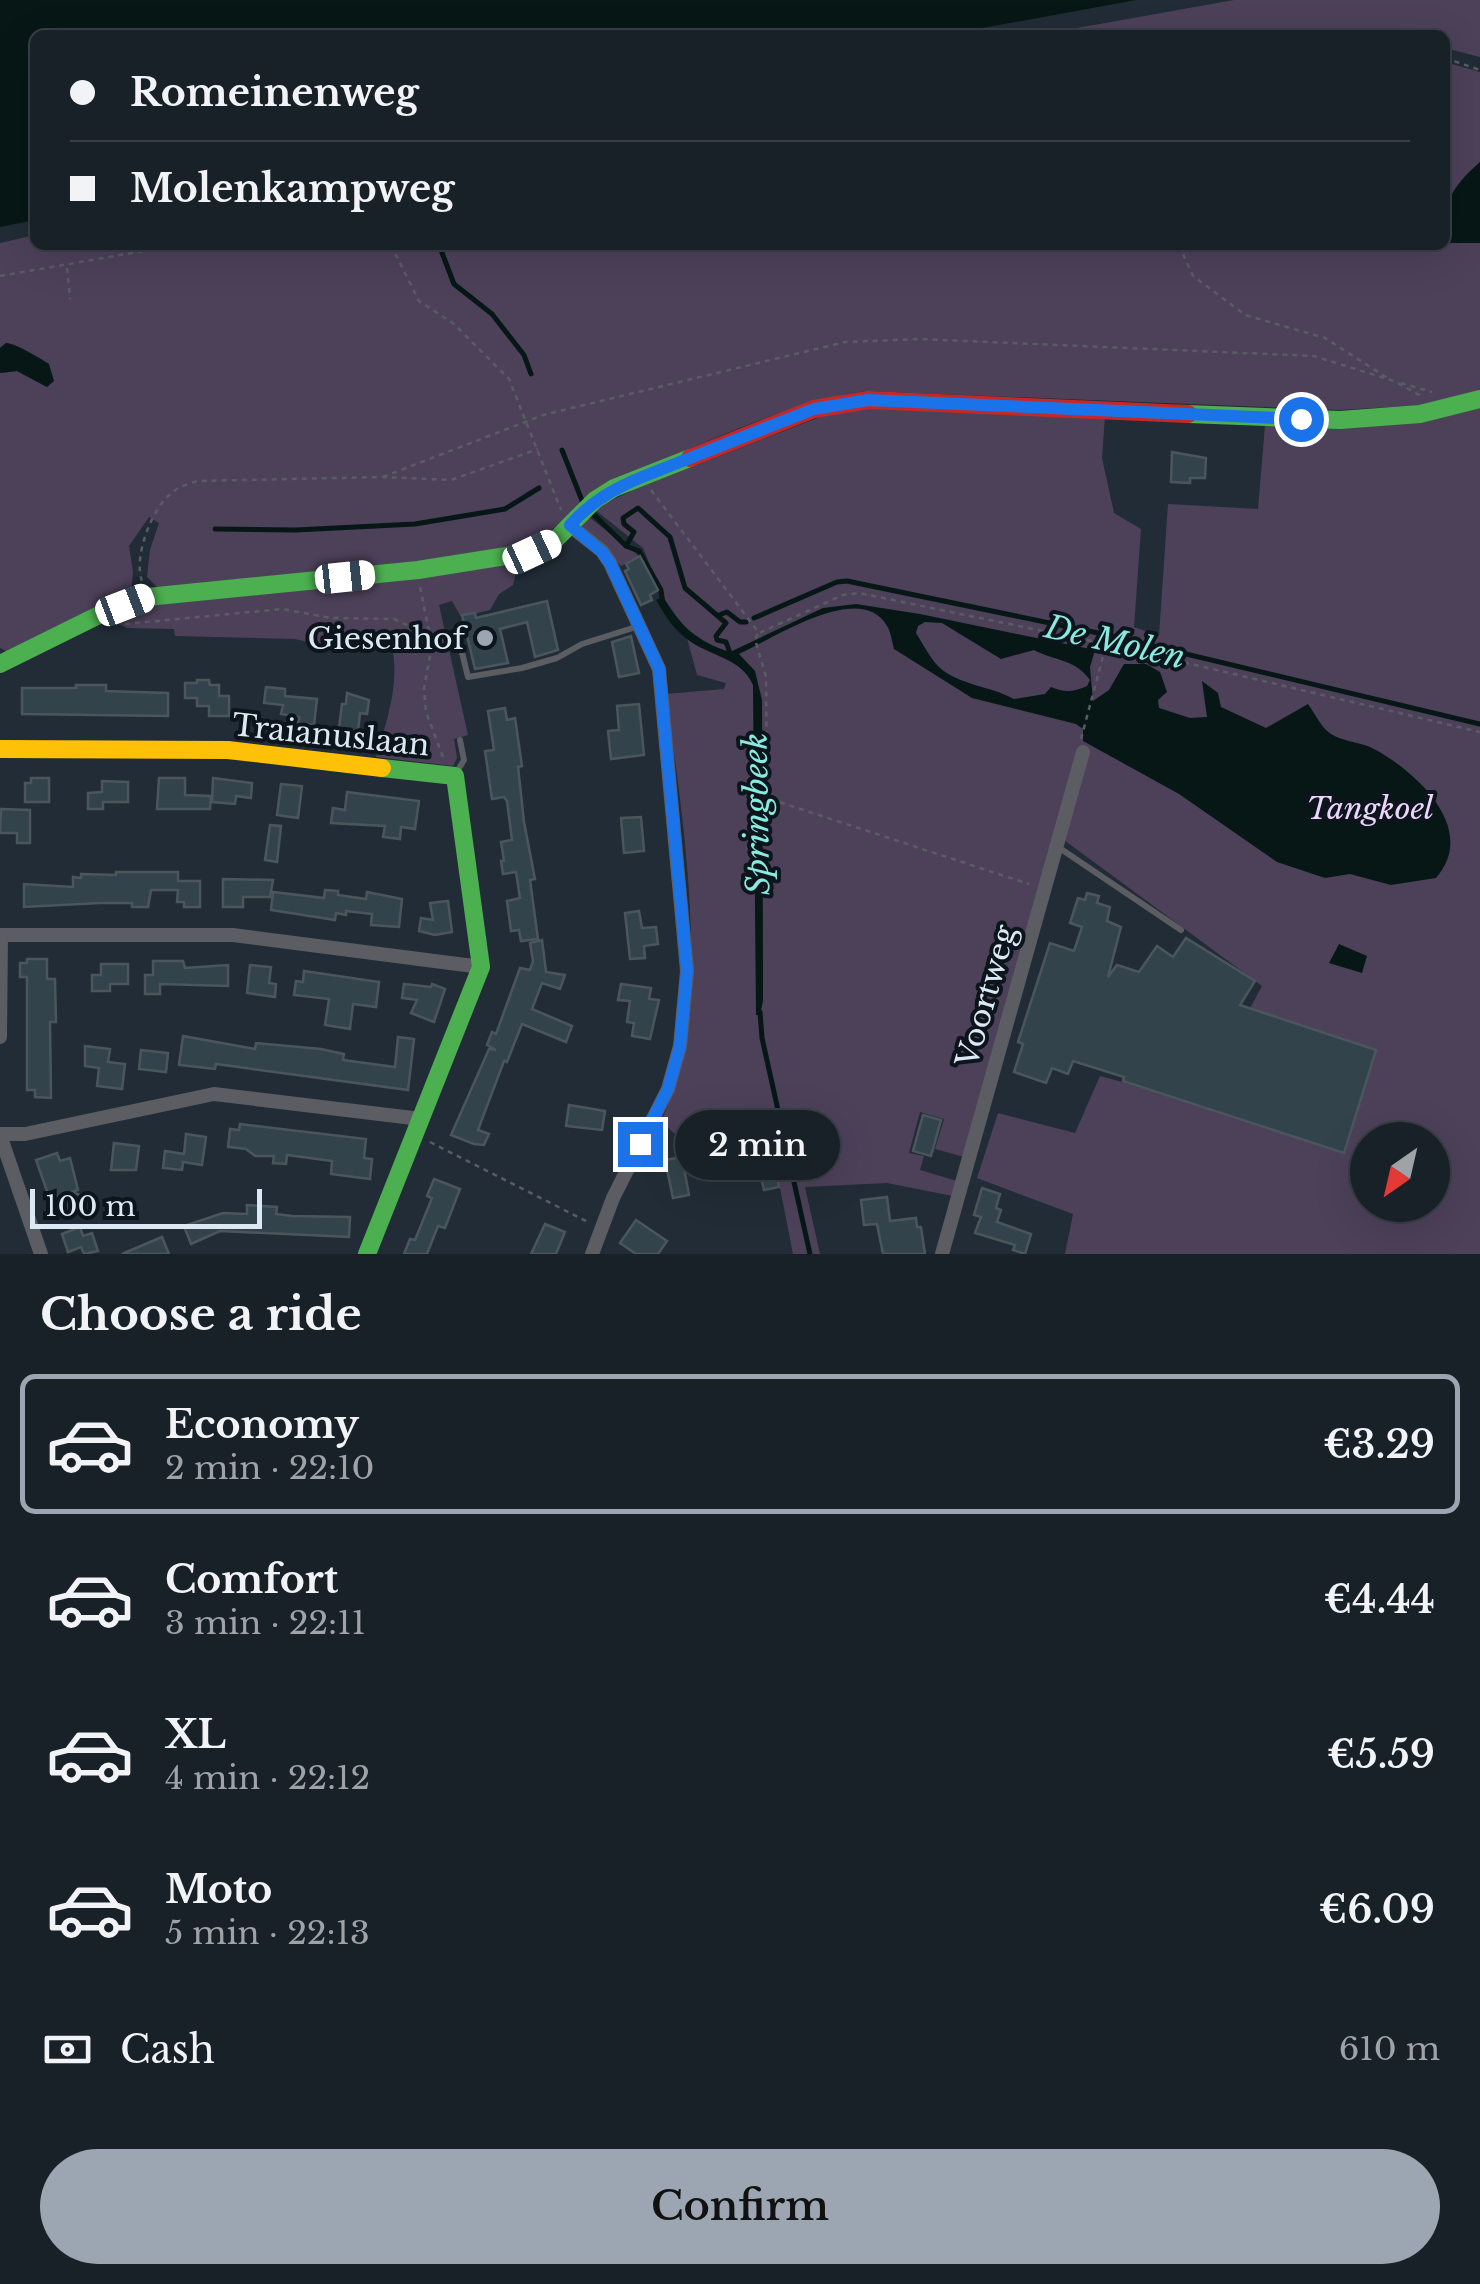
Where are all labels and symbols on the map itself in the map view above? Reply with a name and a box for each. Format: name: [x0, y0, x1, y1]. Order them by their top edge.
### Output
route start: [1279, 397, 1324, 442]
car: [498, 526, 566, 578]
car: [314, 559, 376, 595]
car: [92, 580, 158, 630]
water label: De Molen: [1040, 606, 1189, 678]
place label: Giesenhof: [307, 620, 469, 657]
marker: Giesenhof: [474, 627, 496, 649]
street label: Traianuslaan: [231, 706, 431, 764]
water label: Springbeek: [736, 732, 778, 896]
park label: Tangkoel: [1307, 790, 1434, 827]
street label: Voortweg: [948, 920, 1024, 1072]
callout: 2 min: [675, 1109, 840, 1179]
route end: [618, 1122, 663, 1167]
north arrow: [1350, 1122, 1450, 1222]
scale bar: [30, 1184, 262, 1228]

